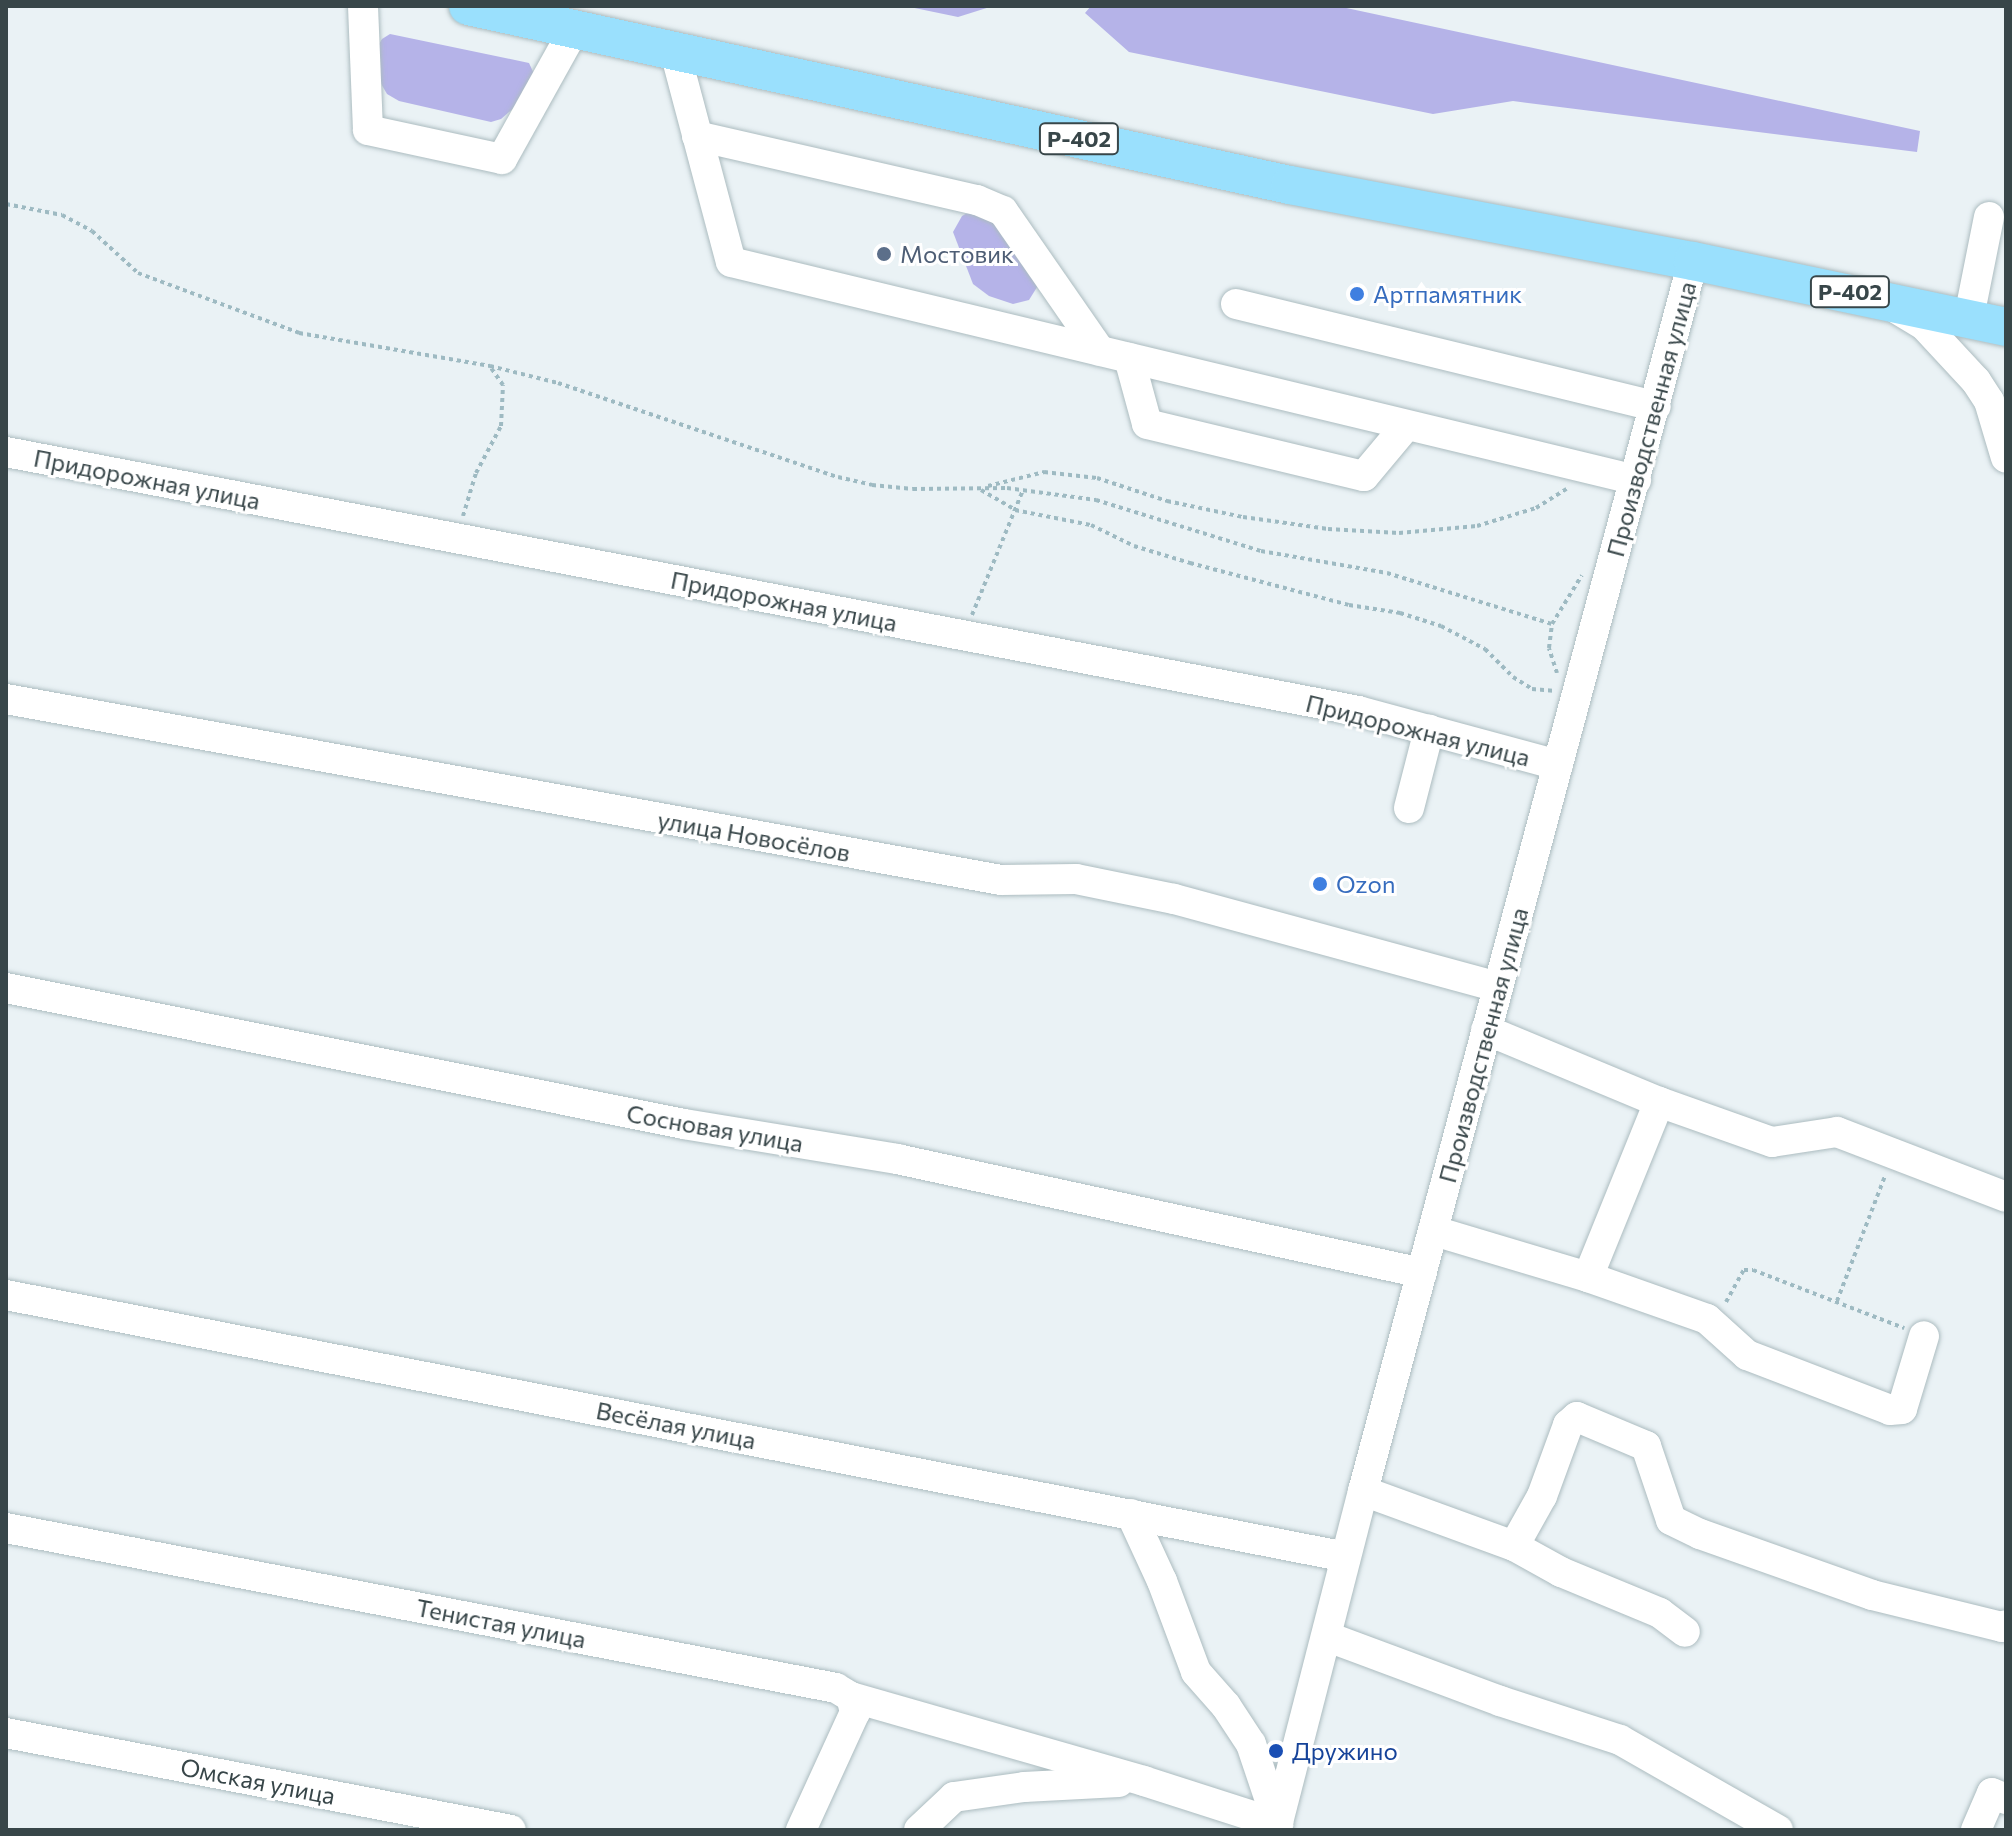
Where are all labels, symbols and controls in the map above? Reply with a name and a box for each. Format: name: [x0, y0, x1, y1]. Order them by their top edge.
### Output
road number: Р-402: [1037, 121, 1121, 157]
place label: Мостовик: [900, 240, 1014, 268]
marker: Мостовик: [875, 245, 893, 263]
road number: Р-402: [1808, 274, 1892, 310]
street label: Производственная улица: [1600, 278, 1702, 560]
place label: Артпамятник: [1373, 280, 1522, 308]
marker: Артпамятник: [1348, 285, 1366, 303]
street label: Придорожная улица: [31, 443, 263, 515]
street label: Придорожная улица: [668, 565, 900, 637]
street label: Придорожная улица: [1303, 688, 1533, 772]
street label: улица Новосёлов: [655, 805, 853, 867]
place label: Ozon: [1336, 870, 1396, 898]
marker: Ozon: [1311, 875, 1329, 893]
street label: Производственная улица: [1432, 904, 1534, 1186]
street label: Сосновая улица: [625, 1098, 805, 1158]
street label: Весёлая улица: [594, 1395, 758, 1455]
street label: Тенистая улица: [414, 1592, 588, 1654]
place label: Дружино: [1292, 1737, 1398, 1765]
marker: Дружино: [1267, 1742, 1285, 1760]
street label: Омская улица: [178, 1752, 338, 1810]

